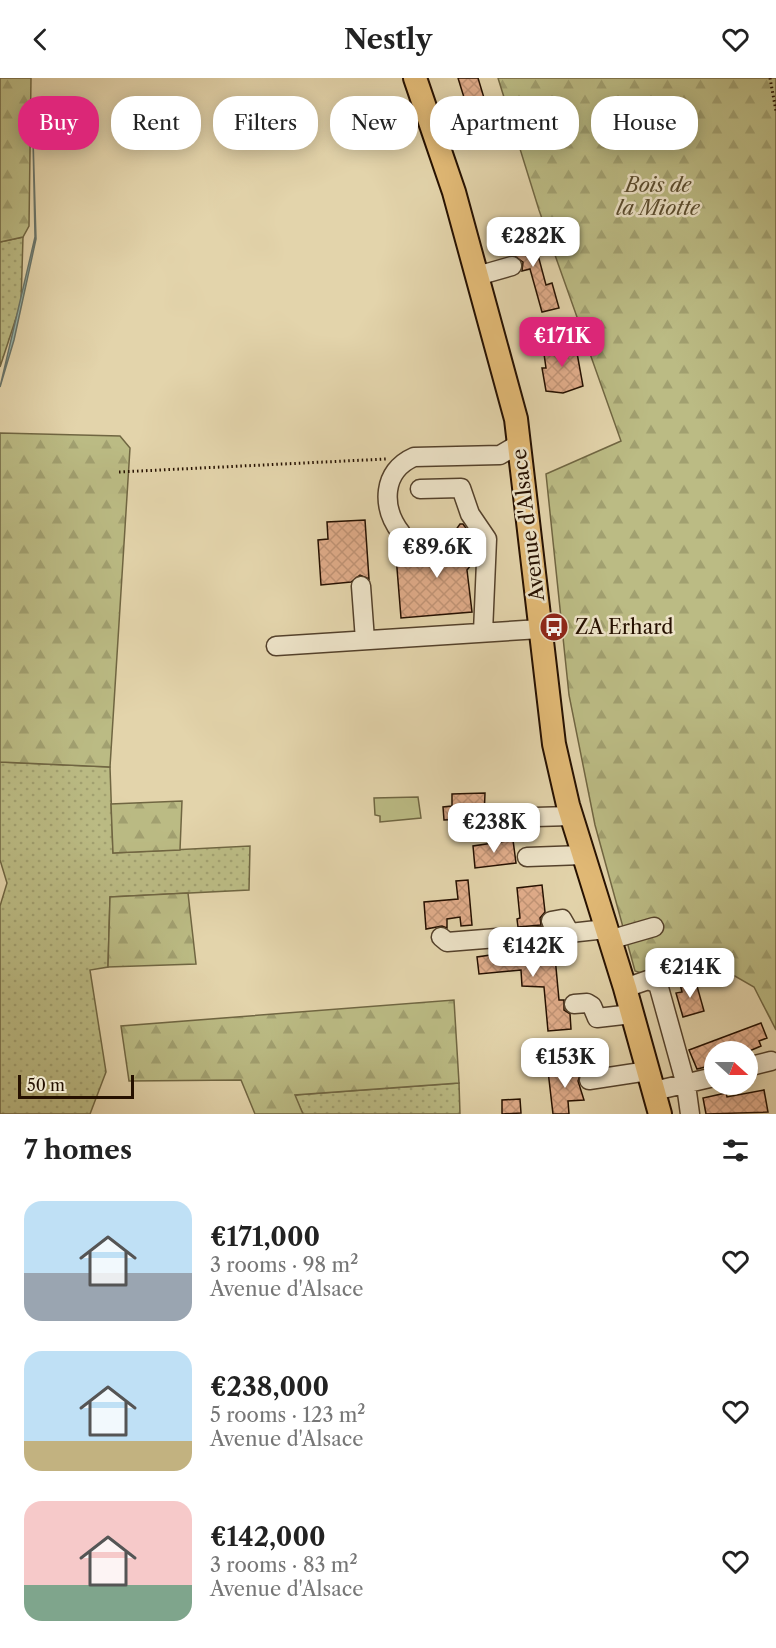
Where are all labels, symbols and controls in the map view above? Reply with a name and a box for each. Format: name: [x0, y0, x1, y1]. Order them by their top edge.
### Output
icon: back: [24, 23, 57, 56]
text: Nestly: [344, 23, 432, 56]
icon: heart: [719, 23, 752, 56]
chip: Buy: [18, 96, 99, 150]
chip: Rent: [111, 96, 201, 150]
chip: Filters: [213, 96, 318, 150]
chip: New: [330, 96, 418, 150]
chip: Apartment: [430, 96, 579, 150]
chip: House: [591, 96, 698, 150]
park label: Bois de la Miotte: [616, 173, 701, 220]
pin: €282K: [491, 217, 575, 268]
text: €282K: [501, 224, 565, 248]
pin: €171K: [520, 317, 604, 368]
text: €171K: [533, 324, 591, 348]
street label: Avenue d'Alsace: [507, 447, 549, 604]
pin: €89.6K: [388, 528, 486, 579]
text: €89.6K: [402, 535, 472, 559]
bus stop icon: ZA Erhard: [538, 611, 570, 643]
place label: ZA Erhard: [575, 615, 674, 639]
pin: €238K: [452, 803, 536, 854]
text: €238K: [462, 810, 526, 834]
pin: €142K: [491, 927, 575, 978]
text: €142K: [502, 934, 564, 958]
pin: €214K: [648, 948, 732, 999]
text: €214K: [659, 955, 721, 979]
pin: €153K: [523, 1038, 607, 1089]
north arrow: [704, 1041, 758, 1095]
map controls: [704, 1041, 758, 1095]
text: €153K: [535, 1045, 595, 1069]
scale bar: [18, 1072, 134, 1100]
text: 50 m: [27, 1075, 65, 1095]
text: 7 homes: [24, 1134, 132, 1166]
icon: filters: [719, 1134, 752, 1167]
text: €171,000: [210, 1221, 320, 1253]
icon: home: [72, 1225, 144, 1297]
icon: heart: [719, 1245, 752, 1278]
text: 3 rooms · 98 m²: [210, 1253, 358, 1277]
text: Avenue d'Alsace: [210, 1277, 363, 1301]
text: €238,000: [210, 1371, 329, 1403]
icon: home: [72, 1375, 144, 1447]
icon: heart: [719, 1395, 752, 1428]
text: 5 rooms · 123 m²: [210, 1403, 366, 1427]
text: Avenue d'Alsace: [210, 1427, 363, 1451]
text: €142,000: [210, 1521, 326, 1553]
icon: home: [72, 1525, 144, 1597]
icon: heart: [719, 1545, 752, 1578]
text: 3 rooms · 83 m²: [210, 1553, 358, 1577]
text: Avenue d'Alsace: [210, 1577, 363, 1601]

